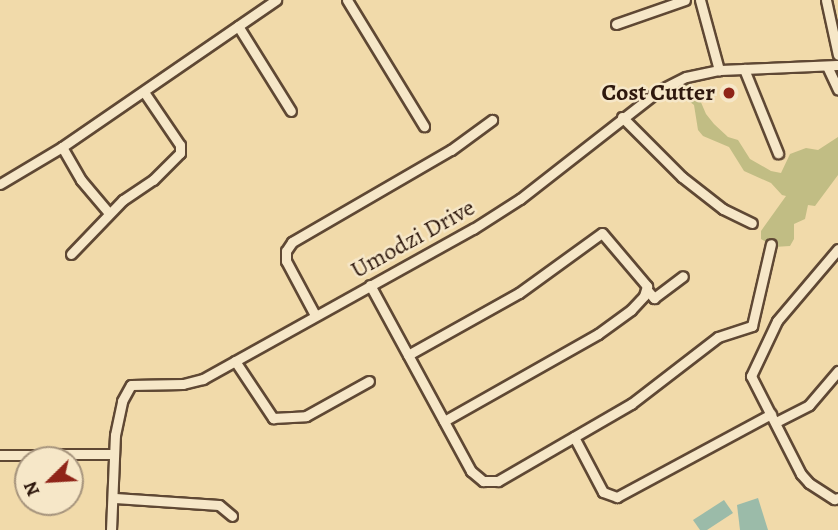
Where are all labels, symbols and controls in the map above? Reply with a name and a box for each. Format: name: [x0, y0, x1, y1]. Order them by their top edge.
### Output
place label: Cost Cutter: [602, 79, 715, 107]
marker: Cost Cutter: [721, 85, 737, 101]
street label: Umodzi Drive: [346, 193, 480, 285]
north arrow: [14, 446, 84, 516]
text: N: [17, 477, 46, 500]

